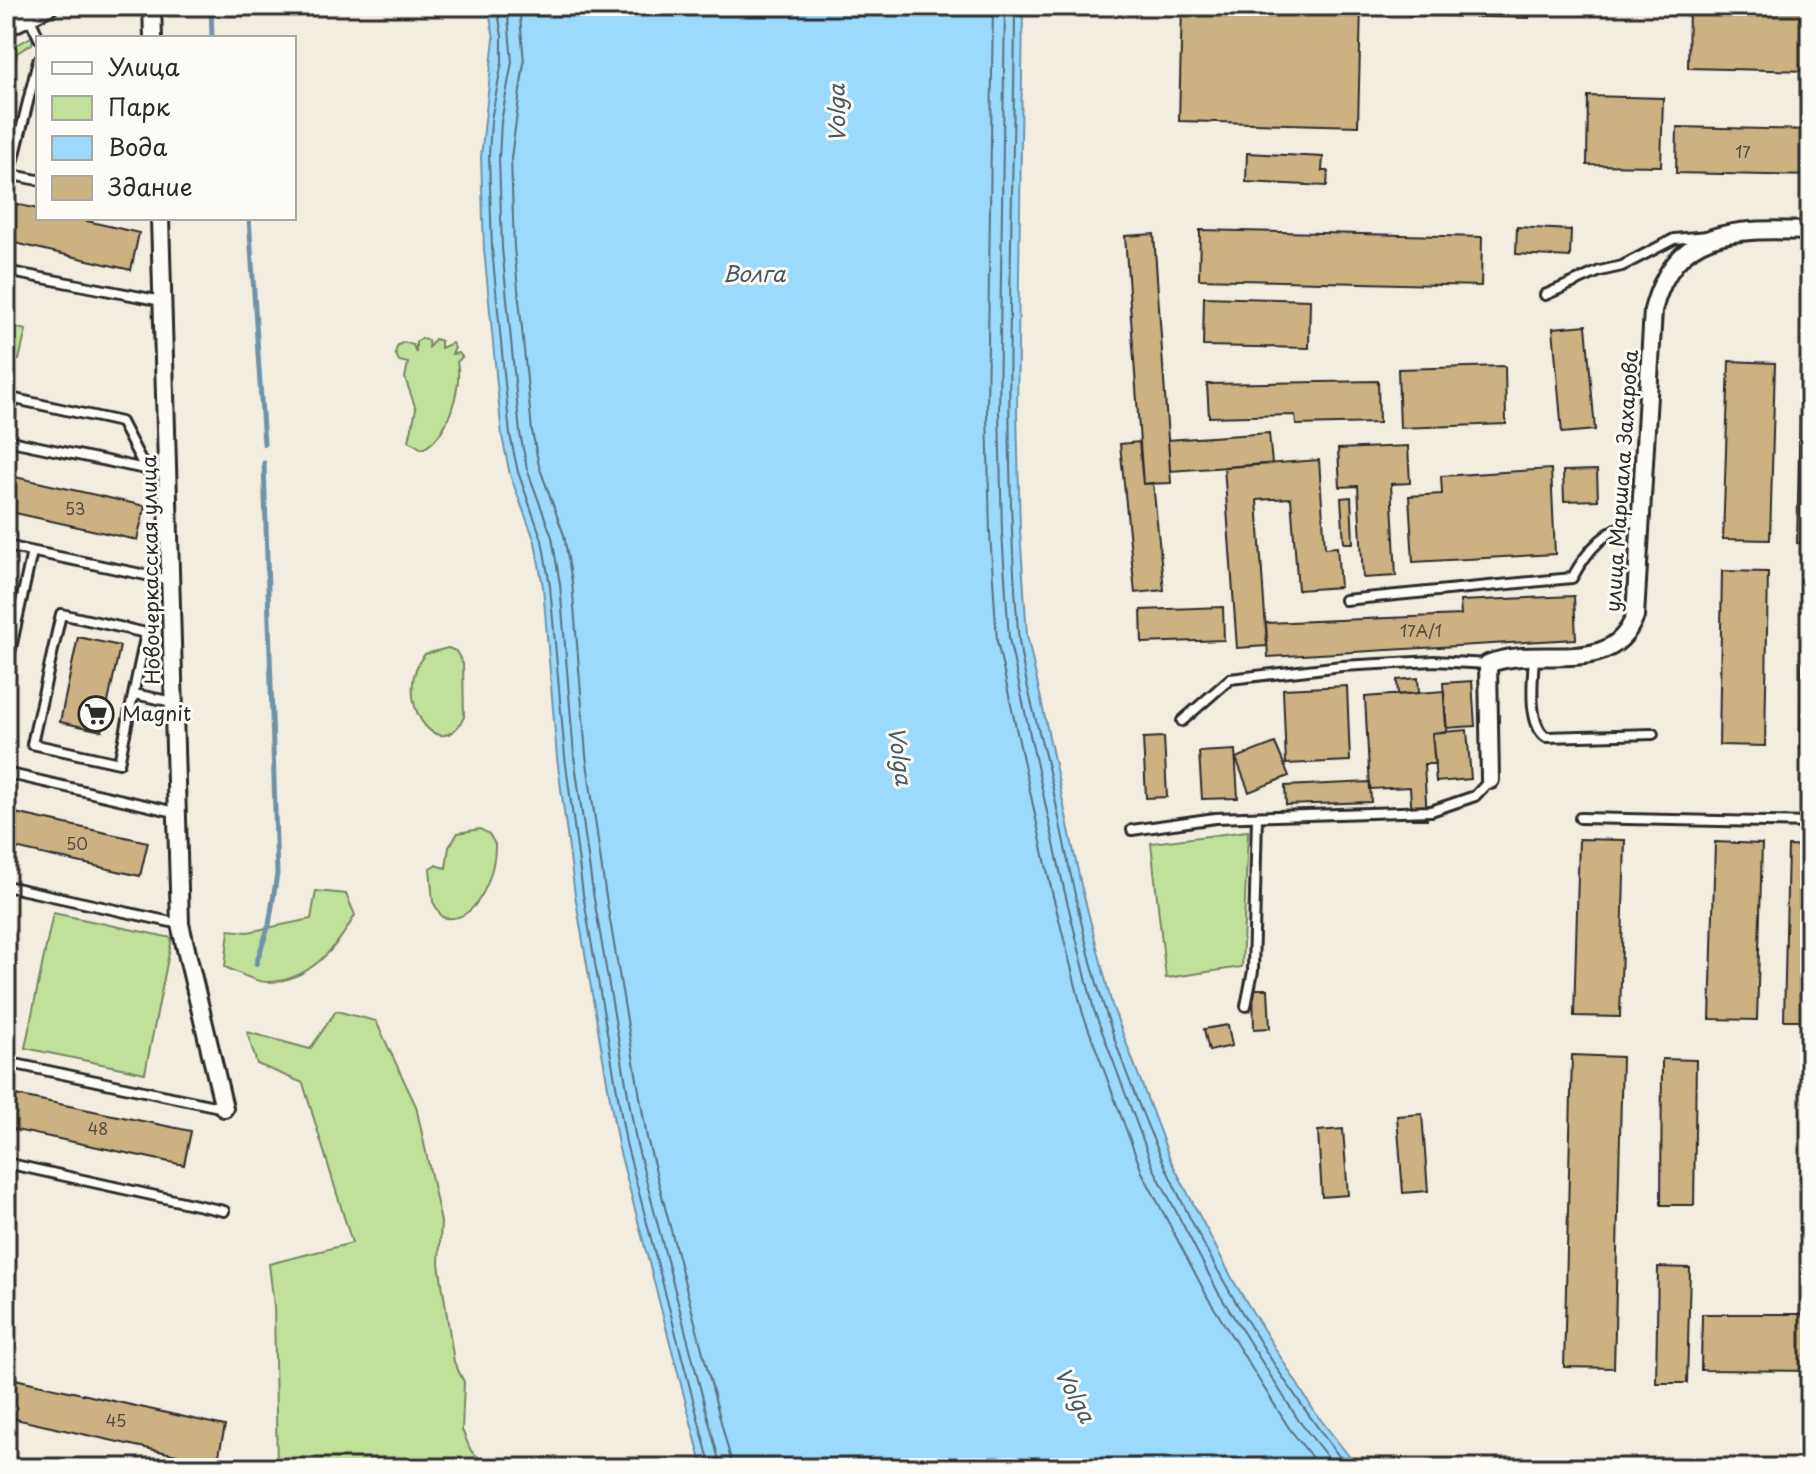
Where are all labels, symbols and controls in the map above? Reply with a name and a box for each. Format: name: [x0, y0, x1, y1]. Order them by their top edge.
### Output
legend: [36, 36, 296, 220]
text: Улица: [108, 48, 180, 84]
water label: Volga: [818, 82, 853, 142]
text: Парк: [108, 88, 171, 124]
text: Вода: [108, 128, 167, 164]
house number: 17: [1735, 139, 1751, 163]
text: Здание: [108, 168, 193, 204]
water label: Волга: [723, 256, 787, 289]
street label: улица Маршала Захарова: [1597, 348, 1645, 613]
street label: Новочеркасская улица: [133, 455, 167, 685]
house number: 53: [65, 496, 85, 520]
house number: 17А/1: [1400, 618, 1442, 642]
supermarket icon: Magnit: [77, 695, 115, 733]
place label: Magnit: [122, 698, 191, 728]
water label: Volga: [881, 725, 922, 788]
house number: 50: [66, 831, 88, 855]
house number: 48: [88, 1116, 108, 1140]
water label: Volga: [1048, 1361, 1105, 1429]
house number: 45: [106, 1408, 126, 1432]

